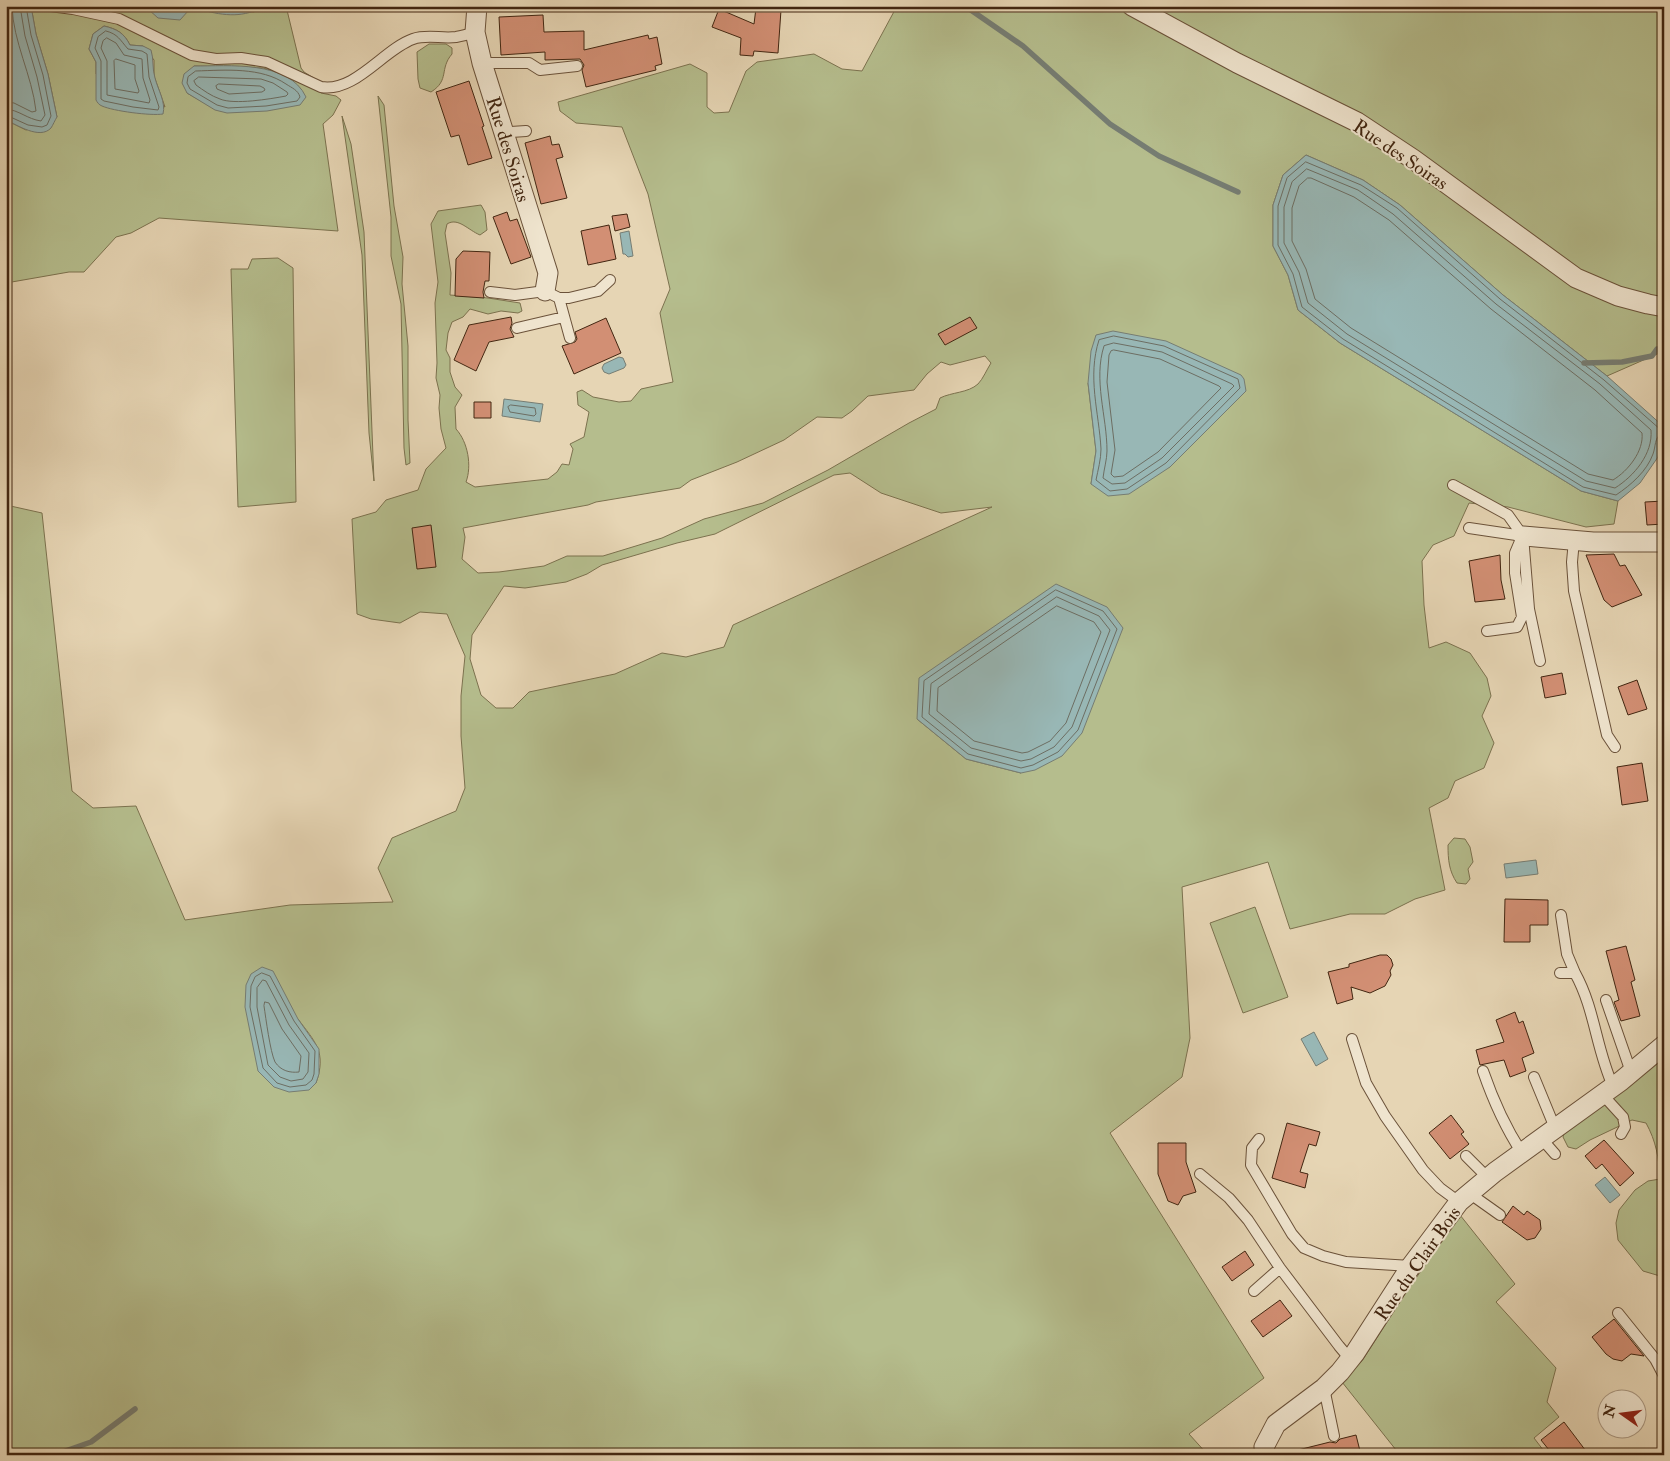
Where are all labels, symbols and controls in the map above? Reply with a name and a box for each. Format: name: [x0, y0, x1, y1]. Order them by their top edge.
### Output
street label: Rue des Soiras: [481, 94, 535, 205]
street label: Rue des Soiras: [1349, 114, 1452, 195]
street label: Rue du Clair Bois: [1369, 1202, 1466, 1325]
north arrow: [1598, 1388, 1648, 1438]
text: N: [1600, 1402, 1620, 1420]

